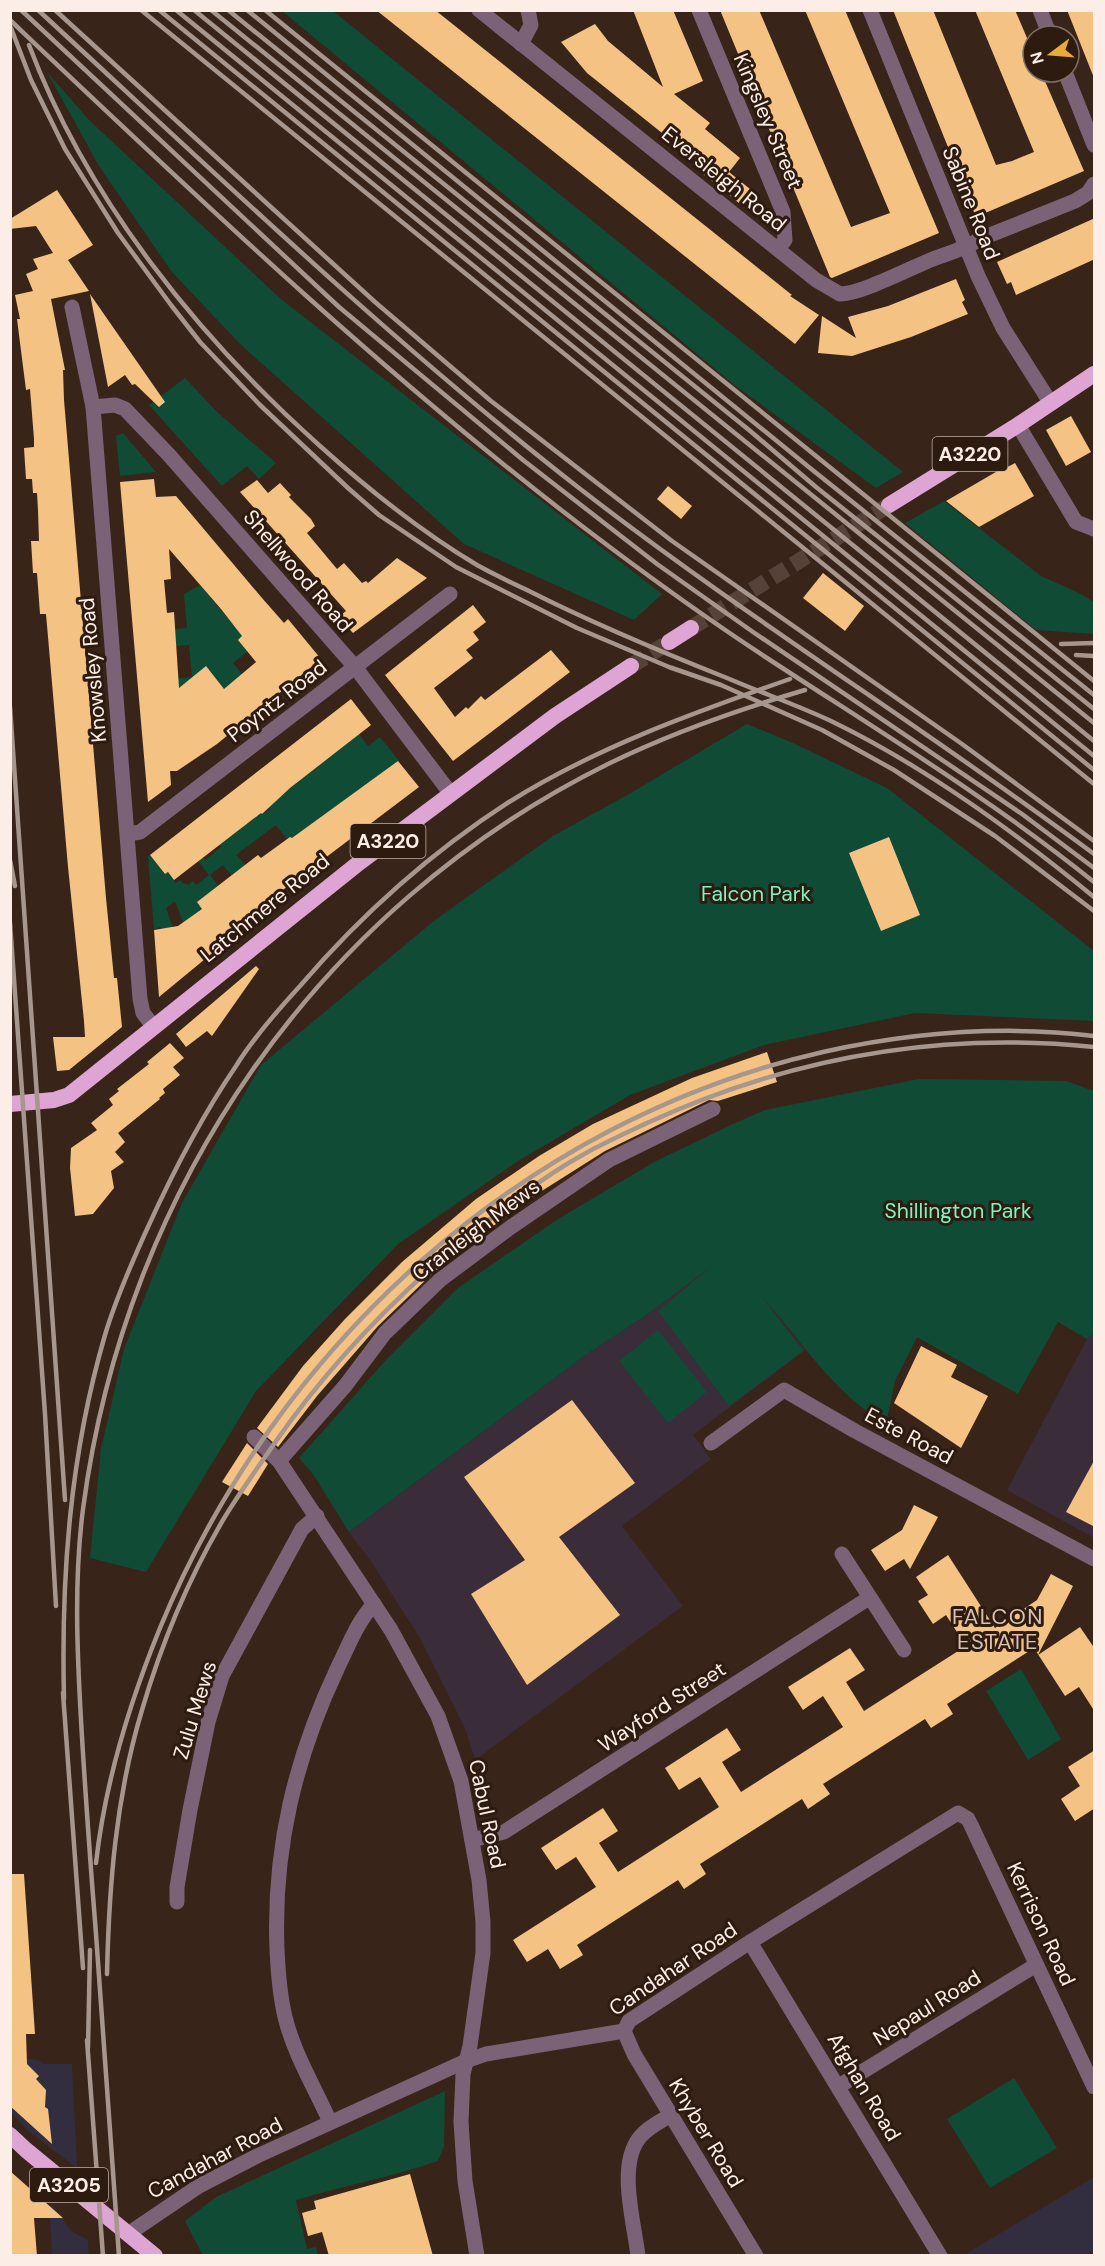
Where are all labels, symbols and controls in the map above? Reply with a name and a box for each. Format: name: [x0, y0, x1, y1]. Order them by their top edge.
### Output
north arrow: [1021, 24, 1081, 84]
street label: Kingsley Street: [727, 49, 809, 193]
text: N: [1025, 49, 1049, 67]
street label: Eversleigh Road: [656, 120, 792, 238]
street label: Sabine Road: [935, 142, 1007, 264]
road number: A3220: [932, 437, 1008, 471]
street label: Shellwood Road: [237, 504, 359, 638]
street label: Knowsley Road: [73, 596, 113, 744]
street label: Poyntz Road: [221, 653, 333, 749]
road number: A3220: [350, 824, 426, 858]
street label: Latchmere Road: [195, 847, 335, 969]
park label: Falcon Park: [701, 880, 812, 908]
street label: Cranleigh Mews: [406, 1173, 546, 1287]
park label: Shillington Park: [885, 1197, 1032, 1225]
street label: Este Road: [860, 1401, 958, 1471]
district label: FALCON ESTATE: [952, 1602, 1044, 1656]
street label: Wayford Street: [593, 1655, 731, 1759]
street label: Zulu Mews: [167, 1657, 223, 1763]
street label: Cabul Road: [462, 1757, 512, 1871]
street label: Kerrison Road: [1000, 1858, 1082, 1990]
street label: Candahar Road: [603, 1916, 743, 2022]
street label: Nepaul Road: [868, 1964, 986, 2052]
street label: Afghan Road: [821, 2028, 907, 2146]
street label: Khyber Road: [662, 2073, 750, 2193]
street label: Candahar Road: [143, 2111, 287, 2205]
road number: A3205: [30, 2168, 108, 2202]

